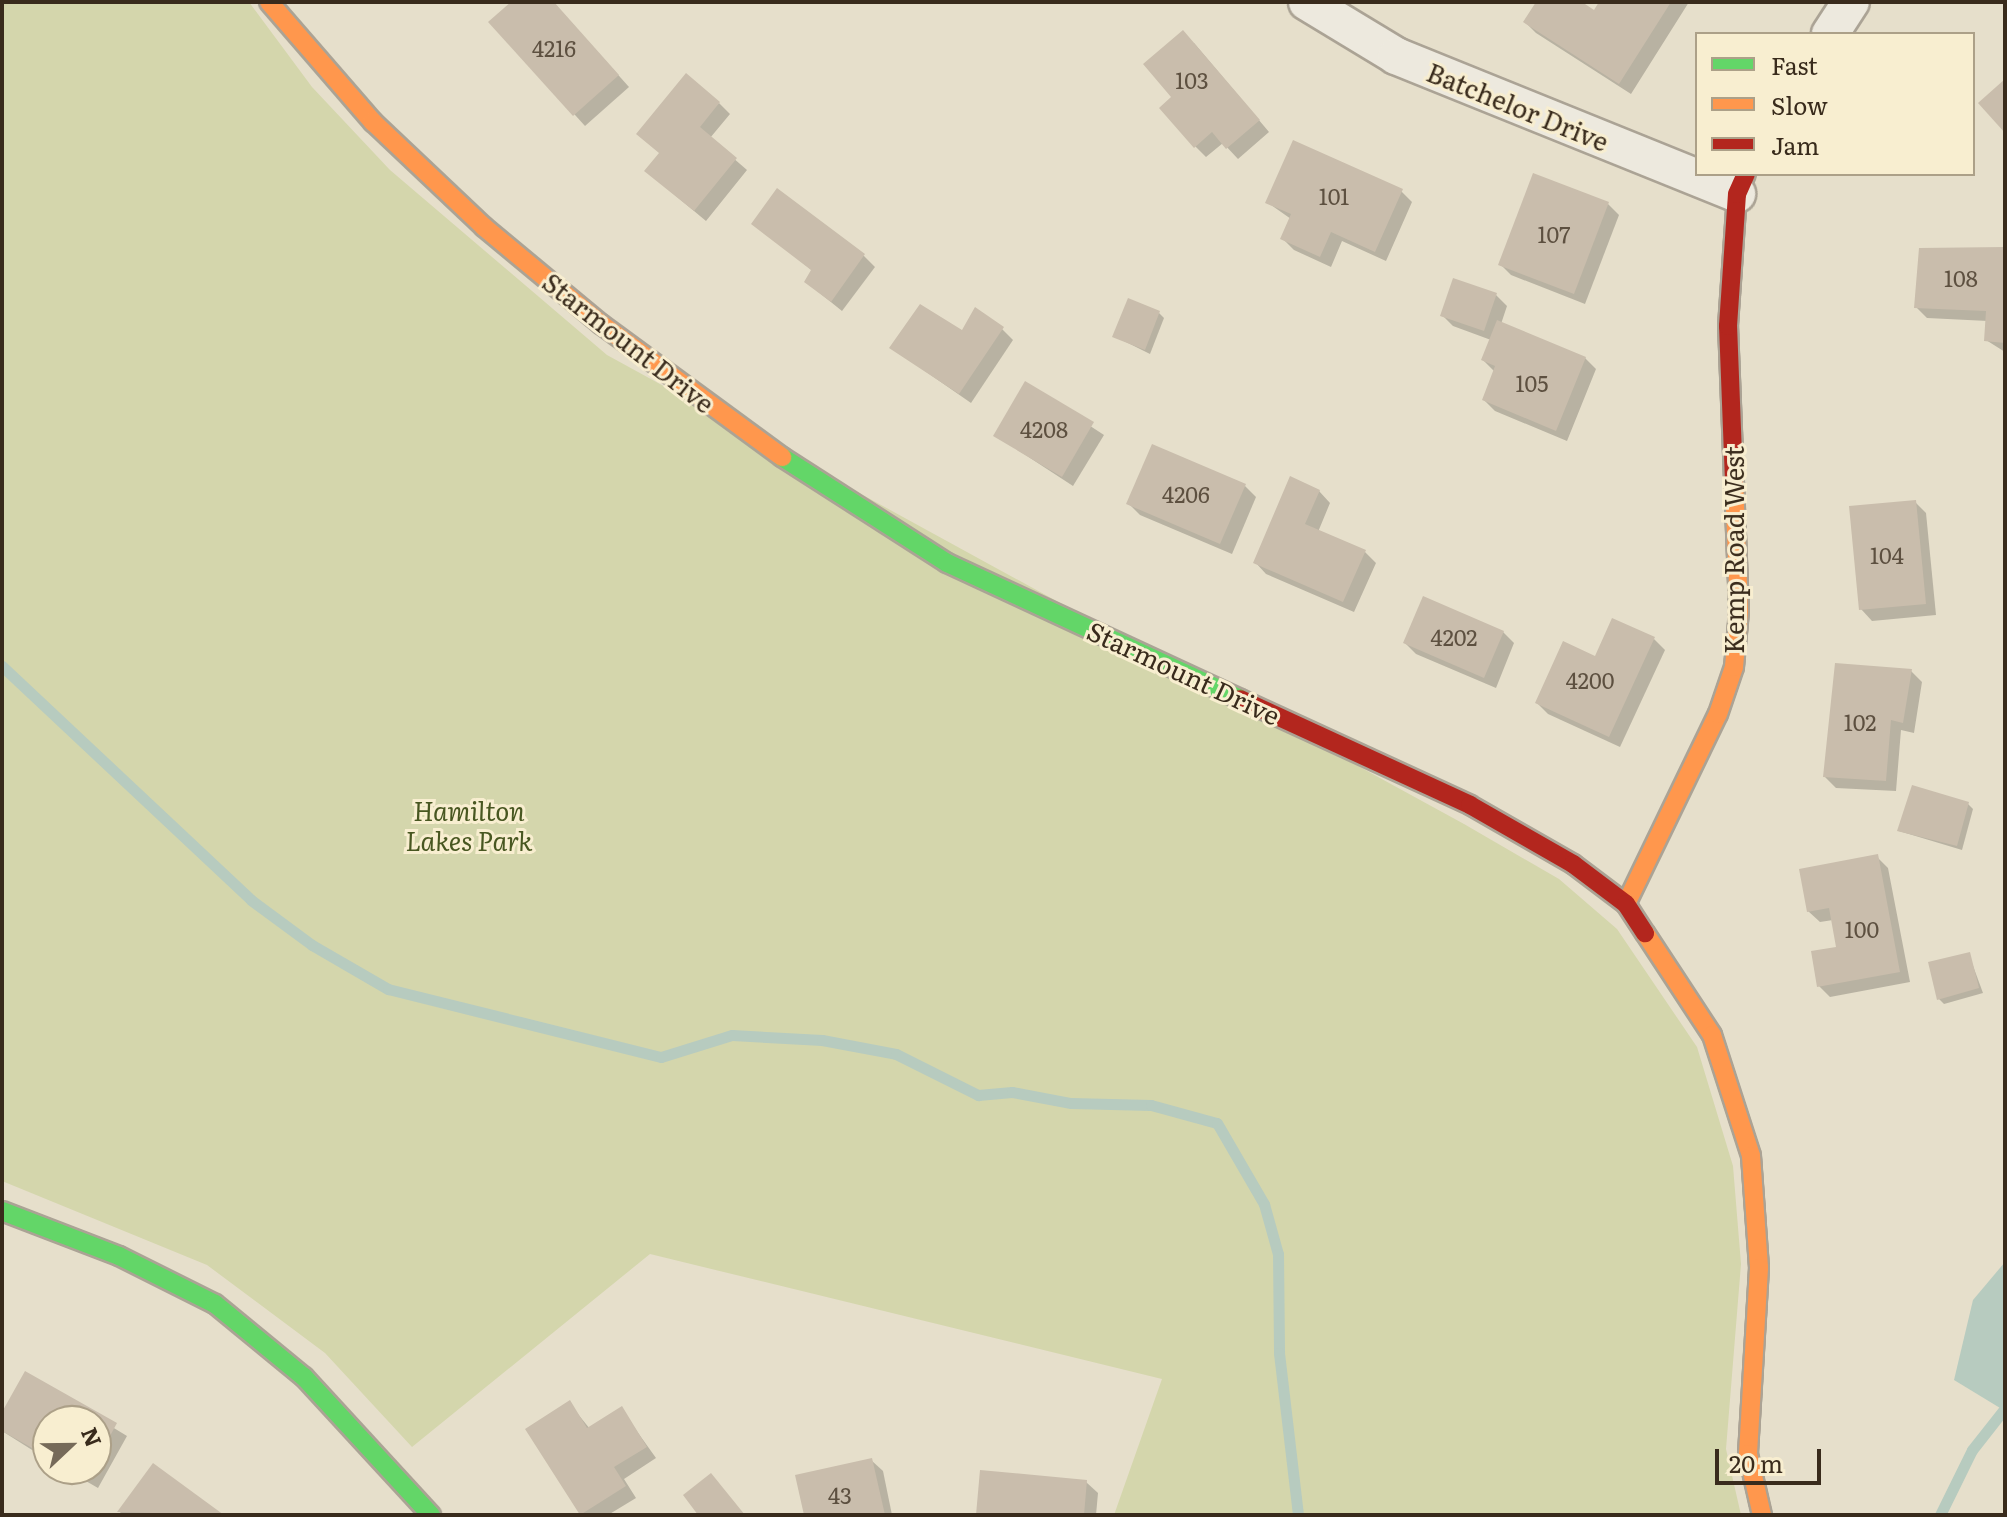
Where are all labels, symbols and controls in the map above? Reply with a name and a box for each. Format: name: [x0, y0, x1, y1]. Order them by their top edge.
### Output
legend: [1695, 32, 1975, 176]
house number: 4216: [532, 35, 576, 61]
text: Fast: [1771, 47, 1818, 82]
street label: Batchelor Drive: [1423, 55, 1613, 157]
house number: 103: [1175, 67, 1209, 93]
text: Slow: [1771, 87, 1828, 122]
text: Jam: [1771, 127, 1819, 162]
house number: 101: [1319, 183, 1349, 209]
house number: 107: [1538, 221, 1570, 247]
street label: Starmount Drive: [537, 265, 721, 419]
house number: 108: [1944, 265, 1978, 291]
house number: 105: [1516, 370, 1548, 396]
house number: 4208: [1020, 416, 1068, 442]
street label: Kemp Road West: [1717, 446, 1749, 654]
house number: 4206: [1162, 481, 1210, 507]
house number: 104: [1870, 542, 1904, 568]
street label: Starmount Drive: [1083, 614, 1285, 730]
house number: 4202: [1431, 624, 1477, 650]
house number: 4200: [1566, 667, 1614, 693]
house number: 102: [1844, 709, 1876, 735]
park label: Hamilton Lakes Park: [405, 794, 533, 856]
house number: 100: [1845, 916, 1879, 942]
north arrow: [32, 1405, 112, 1485]
text: N: [74, 1422, 112, 1451]
scale bar: [1719, 1433, 1825, 1483]
text: 20 m: [1729, 1445, 1783, 1480]
house number: 43: [828, 1482, 852, 1508]

